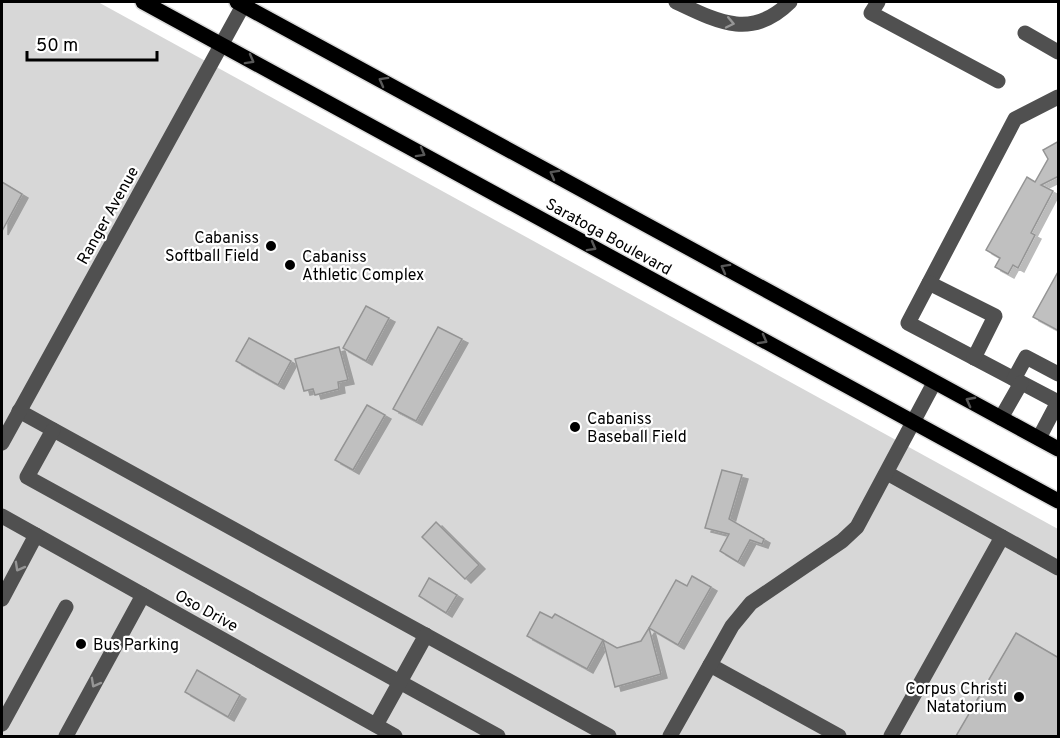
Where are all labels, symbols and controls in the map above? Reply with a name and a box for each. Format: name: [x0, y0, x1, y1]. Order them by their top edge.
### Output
one-way arrow: [725, 16, 735, 29]
scale bar: [27, 24, 158, 62]
text: 50 m: [36, 35, 78, 58]
one-way arrow: [244, 53, 254, 64]
one-way arrow: [379, 77, 389, 88]
one-way arrow: [415, 146, 425, 157]
street label: Ranger Avenue: [74, 164, 144, 268]
one-way arrow: [550, 170, 560, 182]
street label: Saratoga Boulevard: [542, 195, 675, 281]
place label: Cabaniss Softball Field: [165, 229, 259, 267]
marker: Cabaniss Softball Field: [264, 239, 278, 253]
one-way arrow: [586, 240, 596, 251]
place label: Cabaniss Athletic Complex: [302, 248, 424, 286]
marker: Cabaniss Athletic Complex: [283, 258, 297, 272]
one-way arrow: [721, 264, 731, 275]
one-way arrow: [757, 333, 767, 344]
one-way arrow: [966, 397, 976, 408]
place label: Cabaniss Baseball Field: [587, 410, 687, 448]
marker: Cabaniss Baseball Field: [568, 420, 582, 434]
one-way arrow: [15, 561, 26, 571]
street label: Oso Drive: [171, 586, 241, 637]
place label: Bus Parking: [93, 636, 179, 656]
marker: Bus Parking: [74, 637, 88, 651]
one-way arrow: [91, 677, 102, 688]
place label: Corpus Christi Natatorium: [905, 680, 1007, 718]
marker: Corpus Christi Natatorium: [1012, 690, 1026, 704]

